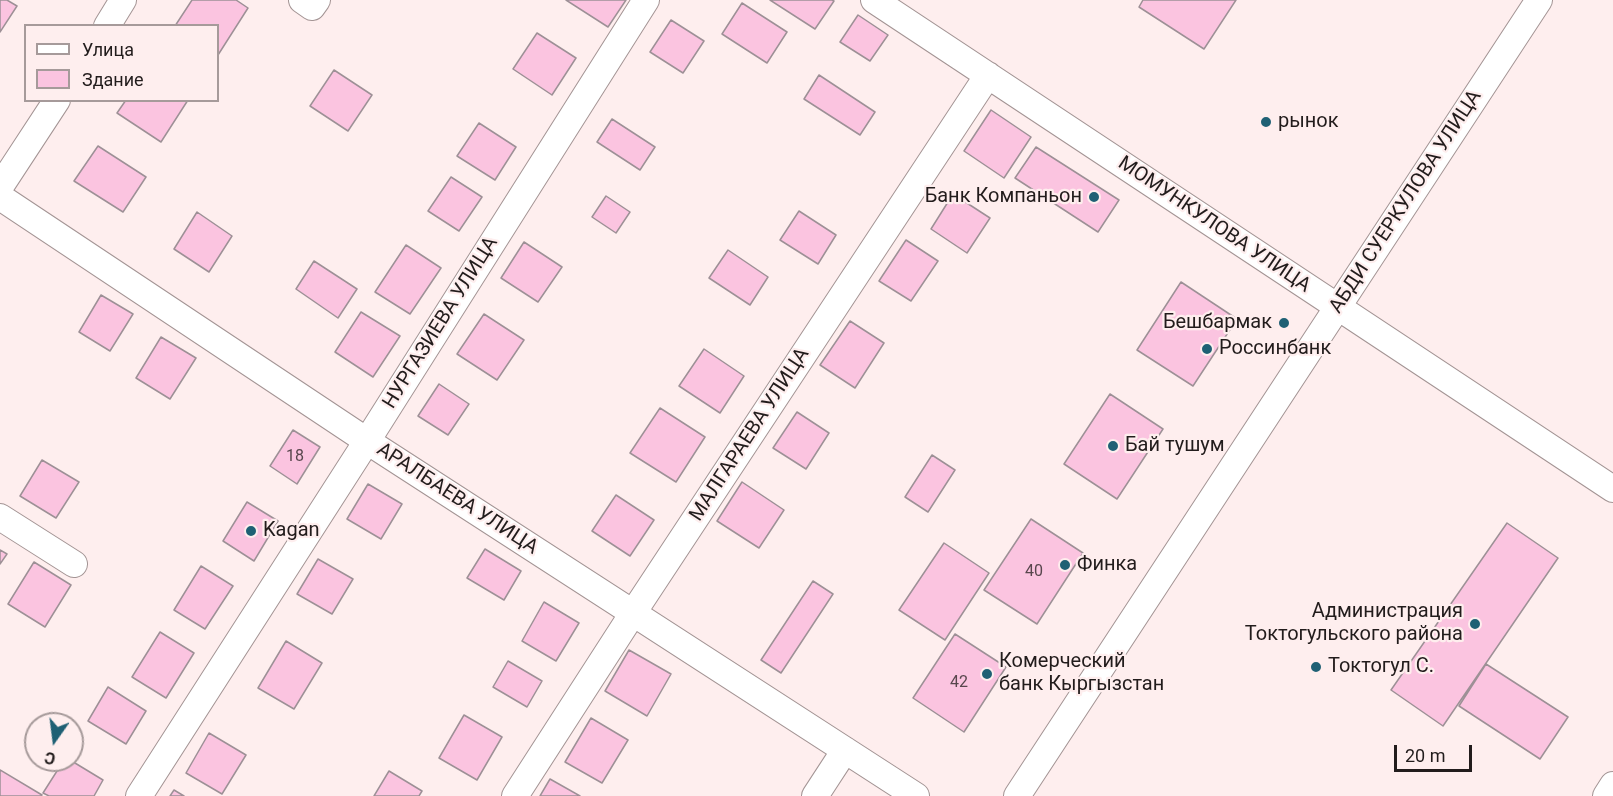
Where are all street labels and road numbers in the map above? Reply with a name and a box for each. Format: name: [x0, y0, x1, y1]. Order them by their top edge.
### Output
street label: АБДИ СУЕРКУЛОВА УЛИЦА: [1325, 86, 1487, 318]
street label: МОМУНКУЛОВА УЛИЦА: [1113, 152, 1315, 298]
street label: НУРГАЗИЕВА УЛИЦА: [378, 233, 504, 413]
street label: МАЛГАРАЕВА УЛИЦА: [685, 344, 815, 526]
street label: АРАЛБАЕВА УЛИЦА: [372, 438, 542, 560]

